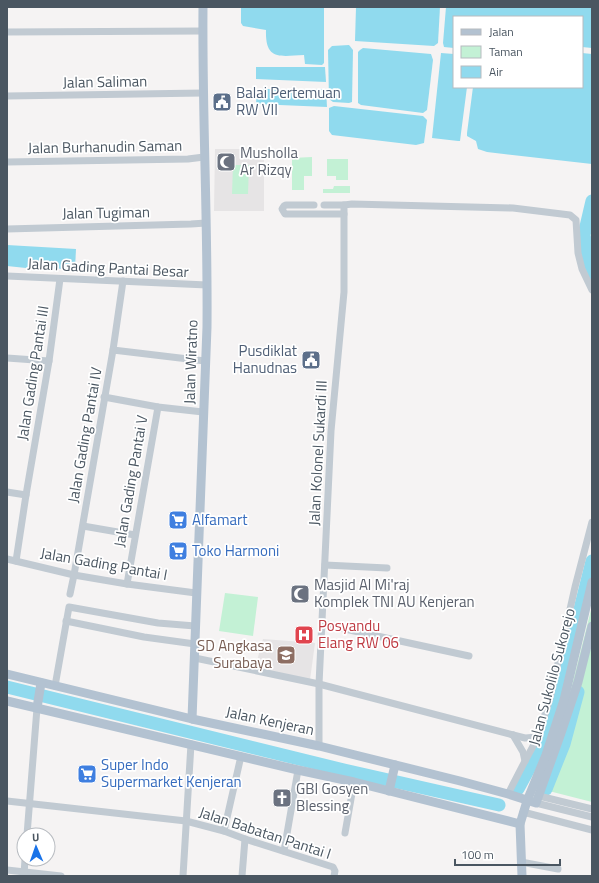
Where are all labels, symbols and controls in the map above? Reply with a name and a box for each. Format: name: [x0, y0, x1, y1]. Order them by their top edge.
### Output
legend: [453, 16, 583, 88]
text: Jalan: [489, 22, 514, 41]
text: Taman: [489, 42, 523, 61]
text: Air: [489, 62, 503, 81]
street label: Jalan Saliman: [62, 69, 148, 94]
place label: Balai Pertemuan RW VII: [236, 81, 341, 121]
public building icon: Balai Pertemuan RW VII: [211, 91, 233, 113]
street label: Jalan Burhanudin Saman: [28, 134, 182, 159]
place label: Musholla Ar Rizqy: [240, 141, 298, 181]
mosque icon: Musholla Ar Rizqy: [215, 151, 237, 173]
street label: Jalan Tugiman: [62, 200, 150, 225]
street label: Jalan Gading Pantai Besar: [27, 252, 189, 283]
street label: Jalan Gading Pantai III: [11, 304, 55, 442]
street label: Jalan Wiratno: [178, 319, 203, 405]
place label: Pusdiklat Hanudnas: [233, 339, 298, 379]
public building icon: Pusdiklat Hanudnas: [300, 349, 322, 371]
street label: Jalan Gading Pantai IV: [61, 365, 108, 505]
street label: Jalan Kolonel Sukardi III: [302, 380, 333, 526]
street label: Jalan Gading Pantai V: [108, 413, 153, 549]
place label: Alfamart: [192, 508, 248, 531]
supermarket icon: Alfamart: [167, 509, 189, 531]
place label: Toko Harmoni: [192, 539, 279, 562]
supermarket icon: Toko Harmoni: [167, 540, 189, 562]
street label: Jalan Gading Pantai I: [39, 541, 169, 586]
place label: Masjid Al Mi'raj Komplek TNI AU Kenjeran: [314, 573, 475, 613]
mosque icon: Masjid Al Mi'raj Komplek TNI AU Kenjeran: [289, 583, 311, 605]
street label: Jalan Sukolilo Sukorejo: [522, 606, 581, 748]
place label: Posyandu Elang RW 06: [318, 614, 399, 654]
hospital icon: Posyandu Elang RW 06: [293, 624, 315, 646]
place label: SD Angkasa Surabaya: [197, 634, 272, 674]
school or university icon: SD Angkasa Surabaya: [275, 644, 297, 666]
street label: Jalan Kenjeran: [224, 700, 316, 741]
place label: Super Indo Supermarket Kenjeran: [101, 753, 242, 793]
supermarket icon: Super Indo Supermarket Kenjeran: [76, 763, 98, 785]
place label: GBI Gosyen Blessing: [296, 777, 368, 817]
church icon: GBI Gosyen Blessing: [271, 787, 293, 809]
street label: Jalan Babatan Pantai I: [196, 800, 334, 865]
north arrow: [16, 827, 56, 867]
text: U: [32, 829, 40, 845]
scale bar: [455, 841, 560, 867]
text: 100 m: [461, 845, 494, 864]

